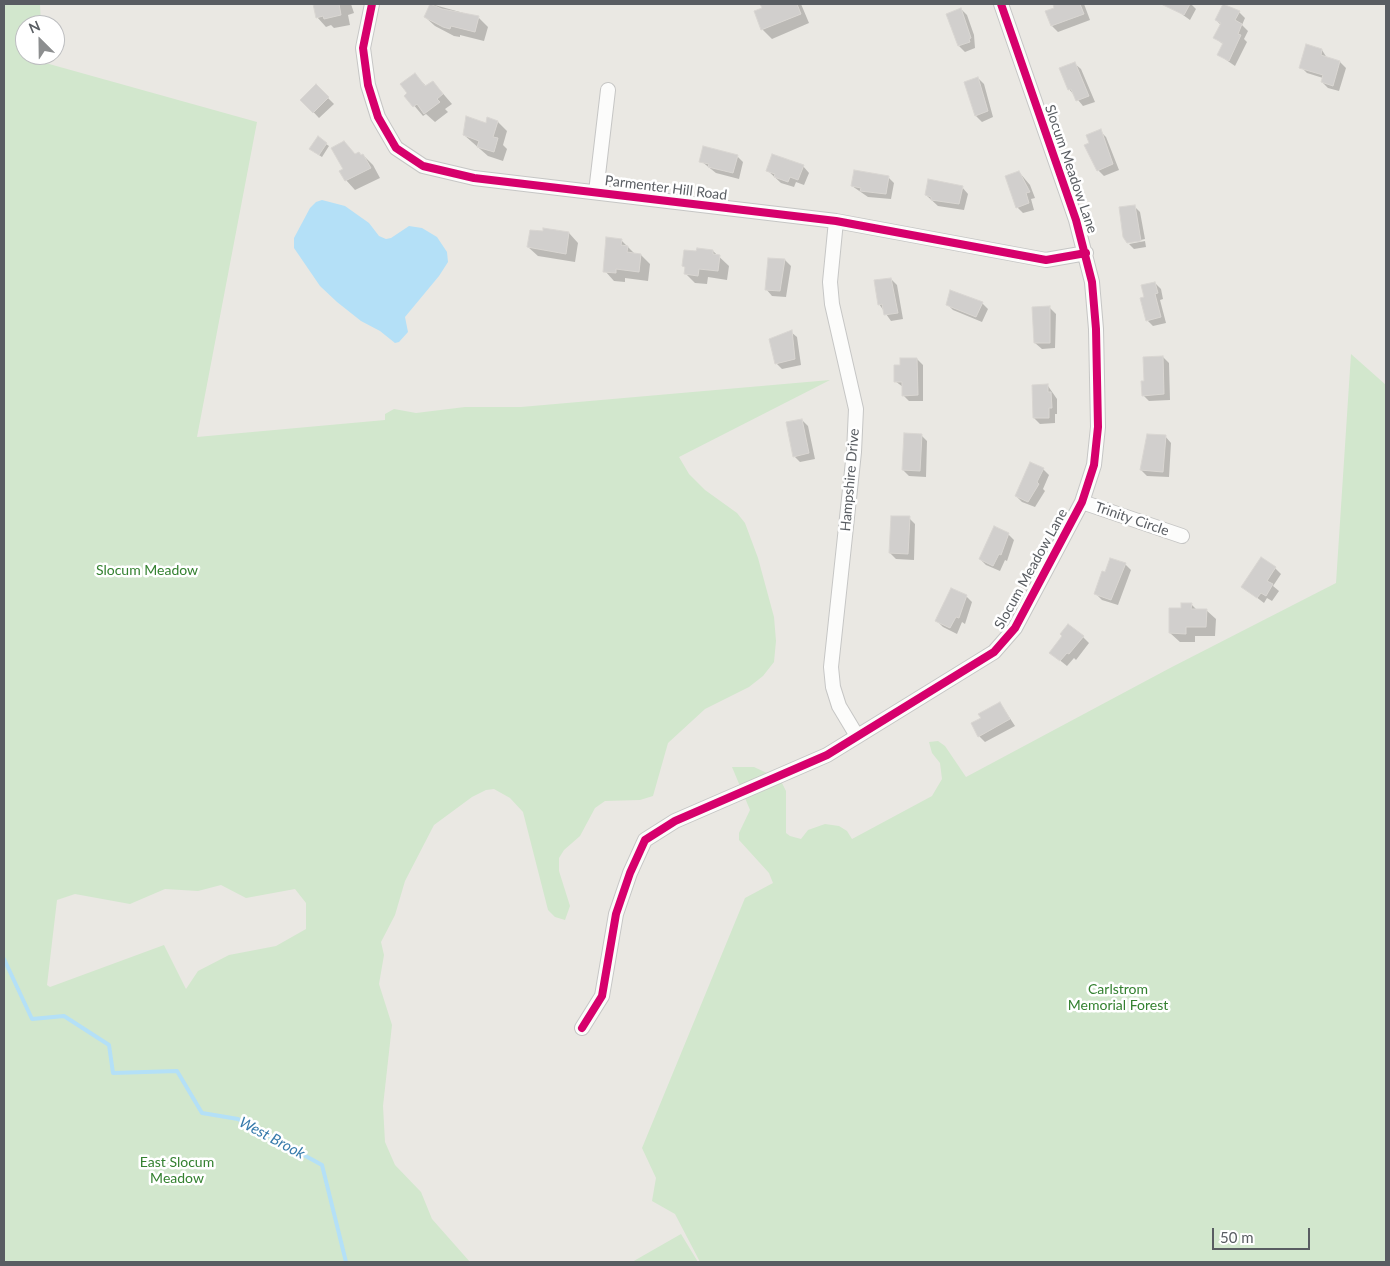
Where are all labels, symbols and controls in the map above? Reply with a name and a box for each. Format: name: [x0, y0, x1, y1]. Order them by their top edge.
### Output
north arrow: [15, 15, 65, 65]
text: N: [26, 17, 43, 37]
street label: Slocum Meadow Lane: [1041, 102, 1101, 236]
street label: Parmenter Hill Road: [604, 172, 728, 204]
street label: Hampshire Drive: [837, 428, 863, 532]
street label: Trinity Circle: [1093, 499, 1171, 539]
street label: Slocum Meadow Lane: [991, 506, 1071, 632]
park label: Slocum Meadow: [96, 562, 198, 578]
park label: Carlstrom Memorial Forest: [1068, 981, 1168, 1014]
water label: West Brook: [236, 1113, 308, 1163]
park label: East Slocum Meadow: [140, 1154, 214, 1186]
scale bar: [1215, 1218, 1312, 1250]
text: 50 m: [1220, 1228, 1254, 1246]

